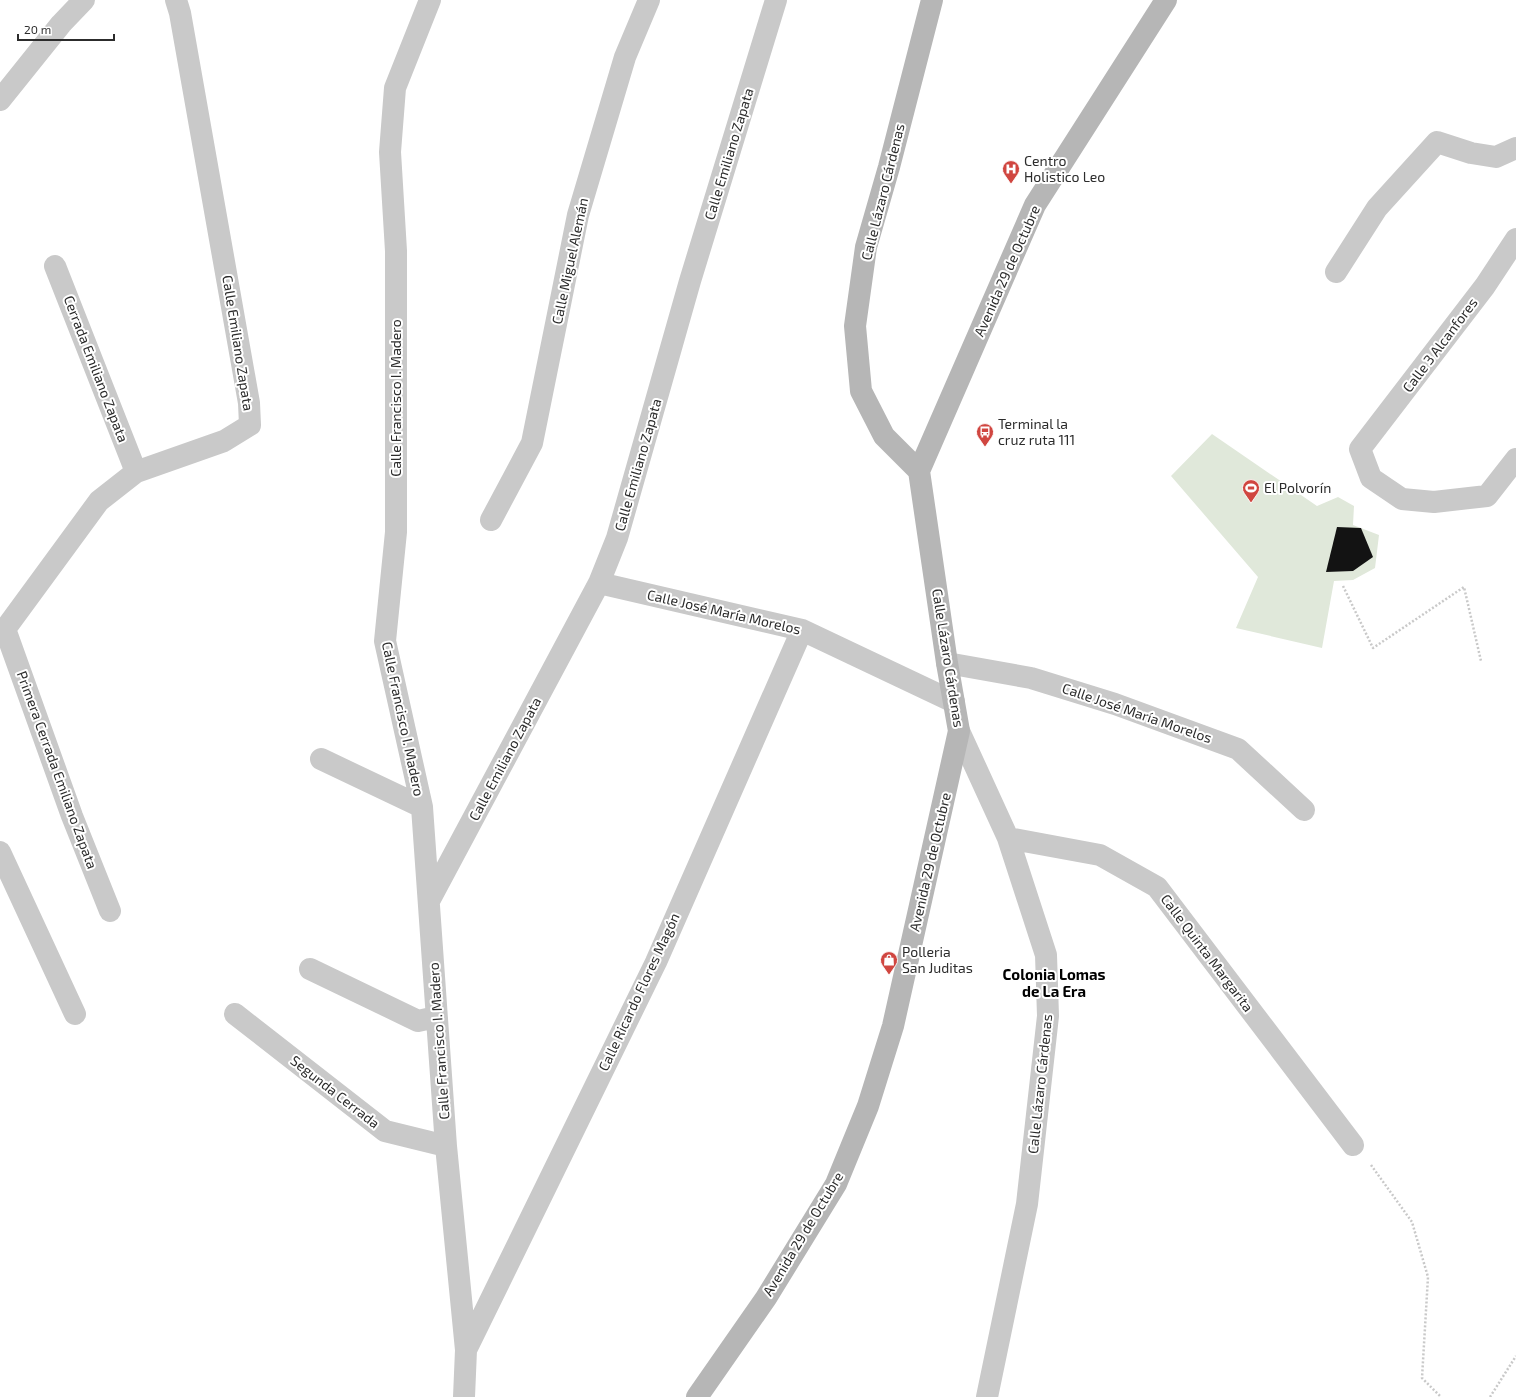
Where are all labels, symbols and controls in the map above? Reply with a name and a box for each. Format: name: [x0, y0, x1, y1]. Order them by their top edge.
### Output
scale bar: [18, 16, 114, 42]
text: 20 m: [24, 22, 51, 36]
street label: Calle Emiliano Zapata: [700, 86, 757, 222]
street label: Calle Lázaro Cárdenas: [857, 122, 908, 262]
place label: Centro Holistico Leo: [1024, 152, 1105, 185]
hospital icon: Centro Holistico Leo: [1001, 159, 1021, 184]
street label: Calle Miguel Alemán: [548, 196, 591, 326]
street label: Avenida 29 de Octubre: [970, 203, 1043, 339]
street label: Calle Emiliano Zapata: [219, 274, 258, 412]
street label: Cerrada Emiliano Zapata: [61, 293, 132, 445]
street label: Calle 3 Alcanfores: [1399, 294, 1481, 395]
street label: Calle Francisco I. Madero: [387, 319, 404, 477]
street label: Calle Emiliano Zapata: [610, 397, 665, 533]
place label: Terminal la cruz ruta 111: [998, 415, 1075, 448]
bus stop icon: Terminal la cruz ruta 111: [975, 422, 995, 447]
sports icon: El Polvorín: [1241, 478, 1261, 503]
place label: El Polvorín: [1264, 479, 1331, 496]
street label: Calle José María Morelos: [646, 586, 803, 637]
street label: Calle Lázaro Cárdenas: [929, 587, 968, 729]
street label: Calle Francisco I. Madero: [379, 640, 428, 798]
street label: Primera Cerrada Emiliano Zapata: [14, 669, 101, 871]
street label: Calle José María Morelos: [1060, 679, 1214, 746]
street label: Calle Emiliano Zapata: [465, 694, 544, 823]
street label: Avenida 29 de Octubre: [905, 791, 954, 933]
street label: Calle Quinta Margarita: [1158, 891, 1257, 1015]
street label: Calle Ricardo Flores Magón: [594, 910, 683, 1074]
place label: Polleria San Juditas: [902, 943, 973, 976]
shop icon: Polleria San Juditas: [879, 950, 899, 975]
street label: Calle Francisco I. Madero: [425, 962, 452, 1120]
district label: Colonia Lomas de La Era: [1003, 965, 1106, 1000]
street label: Calle Lázaro Cárdenas: [1024, 1013, 1055, 1155]
street label: Segunda Cerrada: [287, 1052, 383, 1132]
street label: Avenida 29 de Octubre: [759, 1169, 846, 1299]

